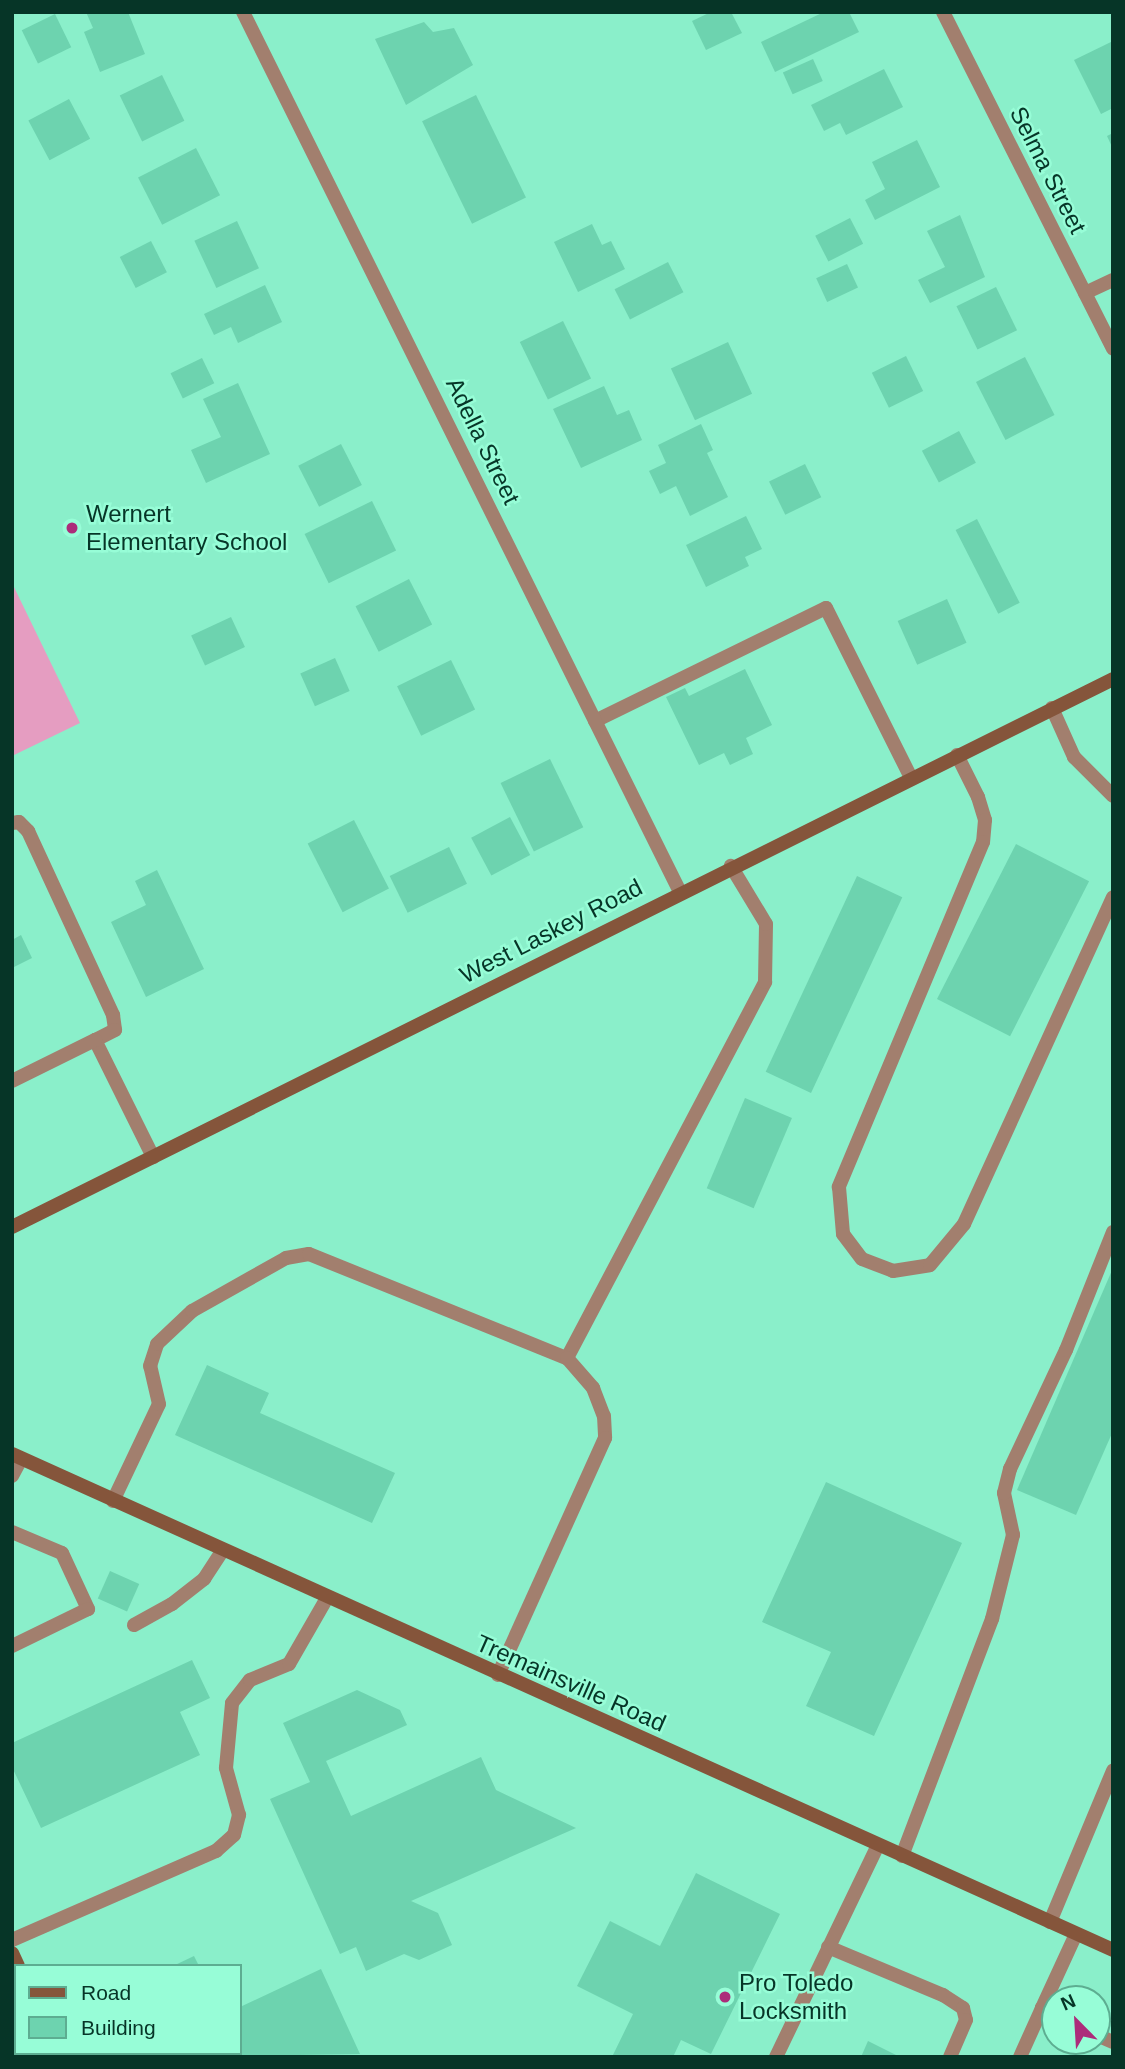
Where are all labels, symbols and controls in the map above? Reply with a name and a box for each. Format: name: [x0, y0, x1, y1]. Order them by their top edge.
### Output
street label: Selma Street: [1004, 102, 1092, 238]
street label: Adella Street: [440, 373, 526, 509]
place label: Wernert Elementary School: [86, 500, 287, 556]
marker: Wernert Elementary School: [64, 520, 80, 536]
street label: West Laskey Road: [455, 873, 647, 989]
street label: Tremainsville Road: [472, 1628, 670, 1738]
legend: [14, 1964, 242, 2055]
place label: Pro Toledo Locksmith: [739, 1969, 854, 2025]
text: Road: [81, 1981, 131, 2004]
north arrow: [1041, 1985, 1111, 2055]
marker: Pro Toledo Locksmith: [717, 1989, 733, 2005]
text: N: [1058, 1990, 1079, 2015]
text: Building: [81, 2016, 156, 2039]

